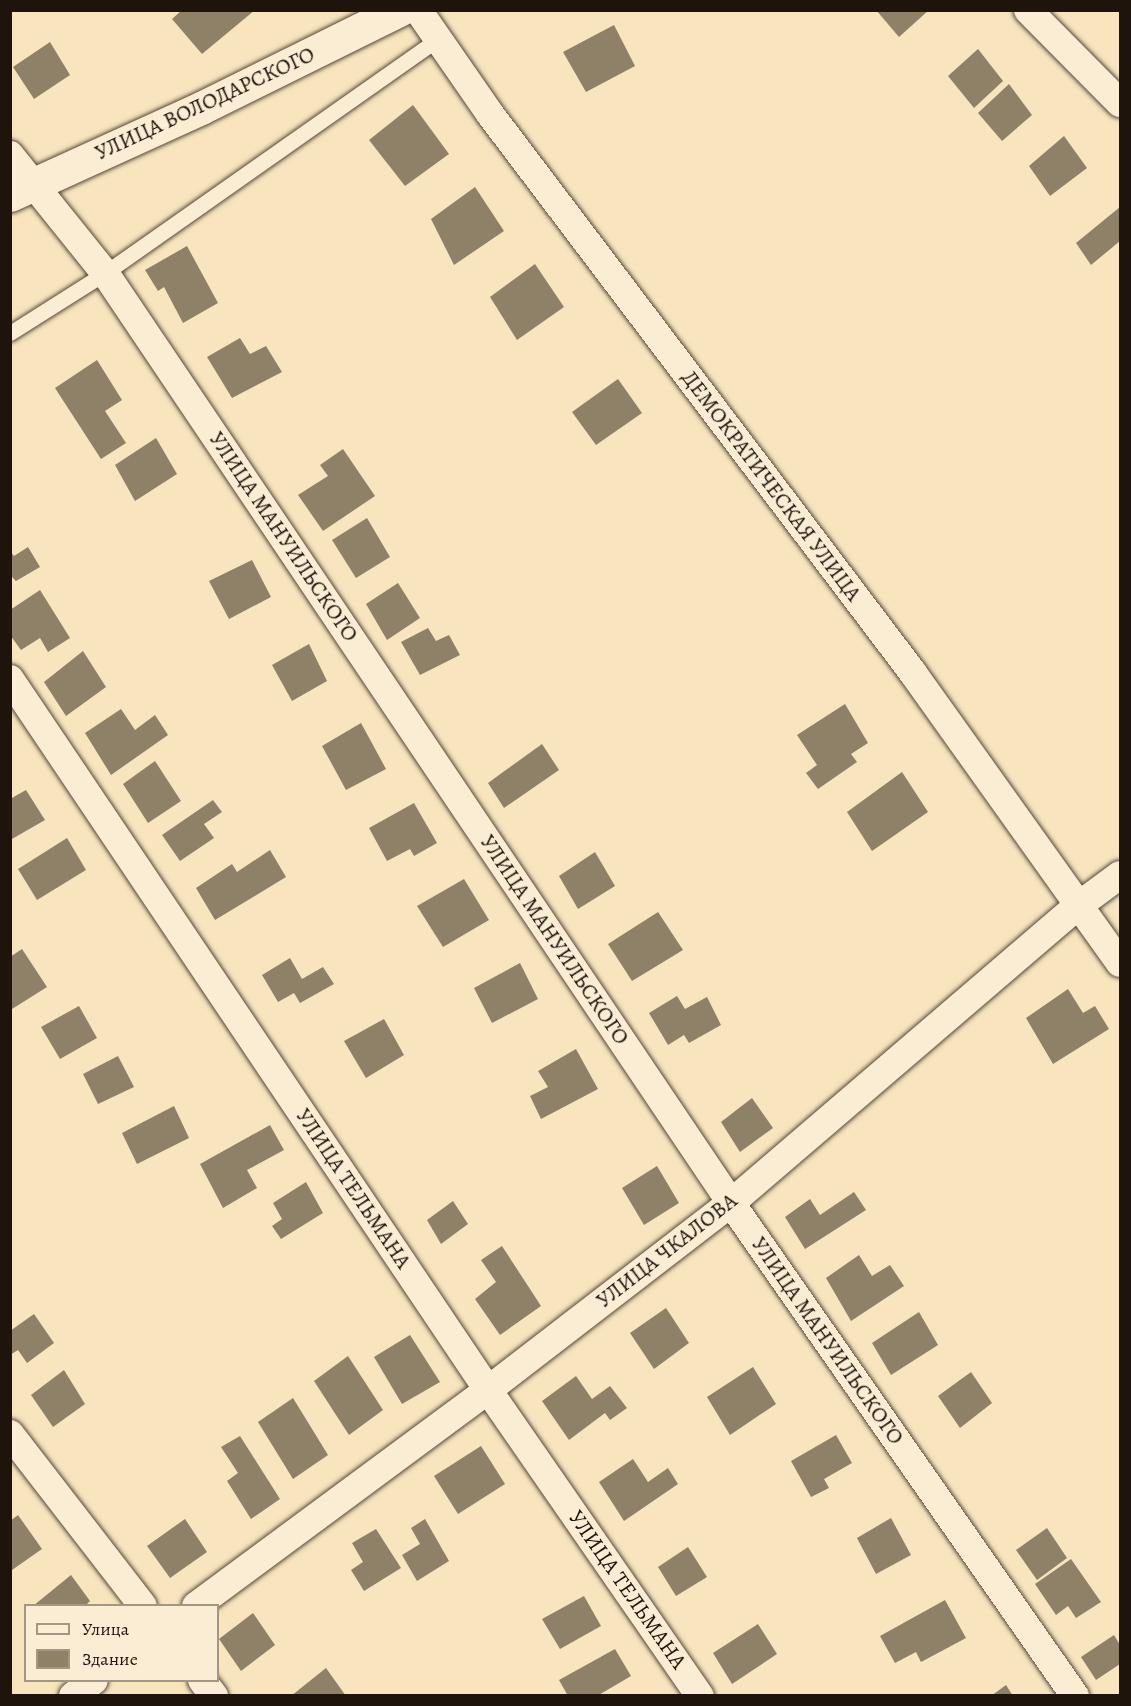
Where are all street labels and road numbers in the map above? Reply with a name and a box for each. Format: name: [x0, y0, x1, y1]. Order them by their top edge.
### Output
street label: УЛИЦА ВОЛОДАРСКОГО: [91, 41, 319, 167]
street label: ДЕМОКРАТИЧЕСКАЯ УЛИЦА: [676, 365, 866, 607]
street label: УЛИЦА МАНУИЛЬСКОГО: [203, 427, 363, 647]
street label: УЛИЦА МАНУИЛЬСКОГО: [474, 830, 634, 1050]
street label: УЛИЦА ТЕЛЬМАНА: [290, 1104, 416, 1274]
street label: УЛИЦА ЧКАЛОВА: [591, 1188, 743, 1314]
street label: УЛИЦА МАНУИЛЬСКОГО: [745, 1232, 909, 1450]
street label: УЛИЦА ТЕЛЬМАНА: [562, 1506, 692, 1674]

